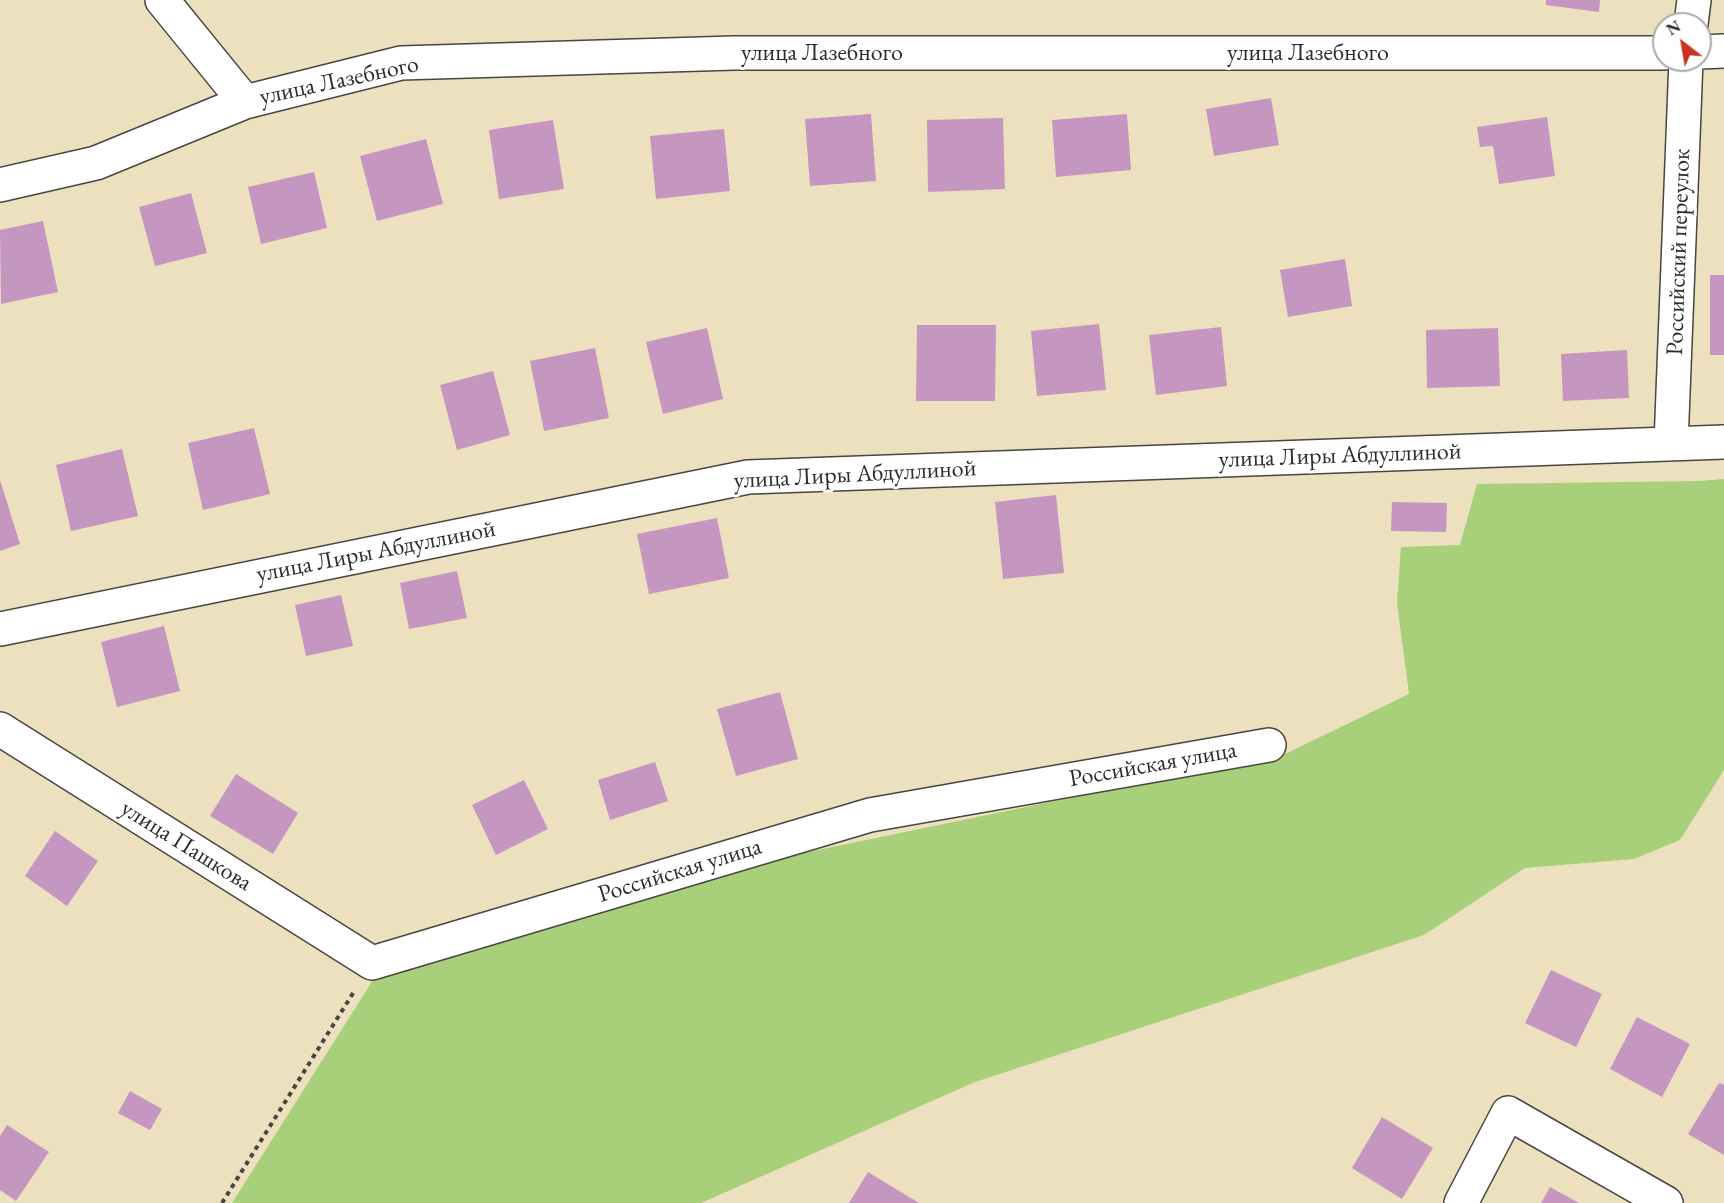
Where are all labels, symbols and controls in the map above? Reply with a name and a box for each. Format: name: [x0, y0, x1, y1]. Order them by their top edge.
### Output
north arrow: [1652, 12, 1712, 72]
text: N: [1663, 16, 1684, 40]
street label: улица Лазебного: [741, 39, 903, 67]
street label: улица Лазебного: [1227, 39, 1389, 67]
street label: улица Лазебного: [257, 50, 421, 112]
street label: Российский переулок: [1661, 148, 1697, 356]
street label: улица Лиры Абдуллиной: [1218, 437, 1462, 475]
street label: улица Лиры Абдуллиной: [733, 454, 977, 496]
street label: улица Лиры Абдуллиной: [254, 515, 498, 589]
street label: Российская улица: [1067, 736, 1239, 794]
street label: улица Пашкова: [115, 794, 257, 898]
street label: Российская улица: [595, 832, 765, 910]

